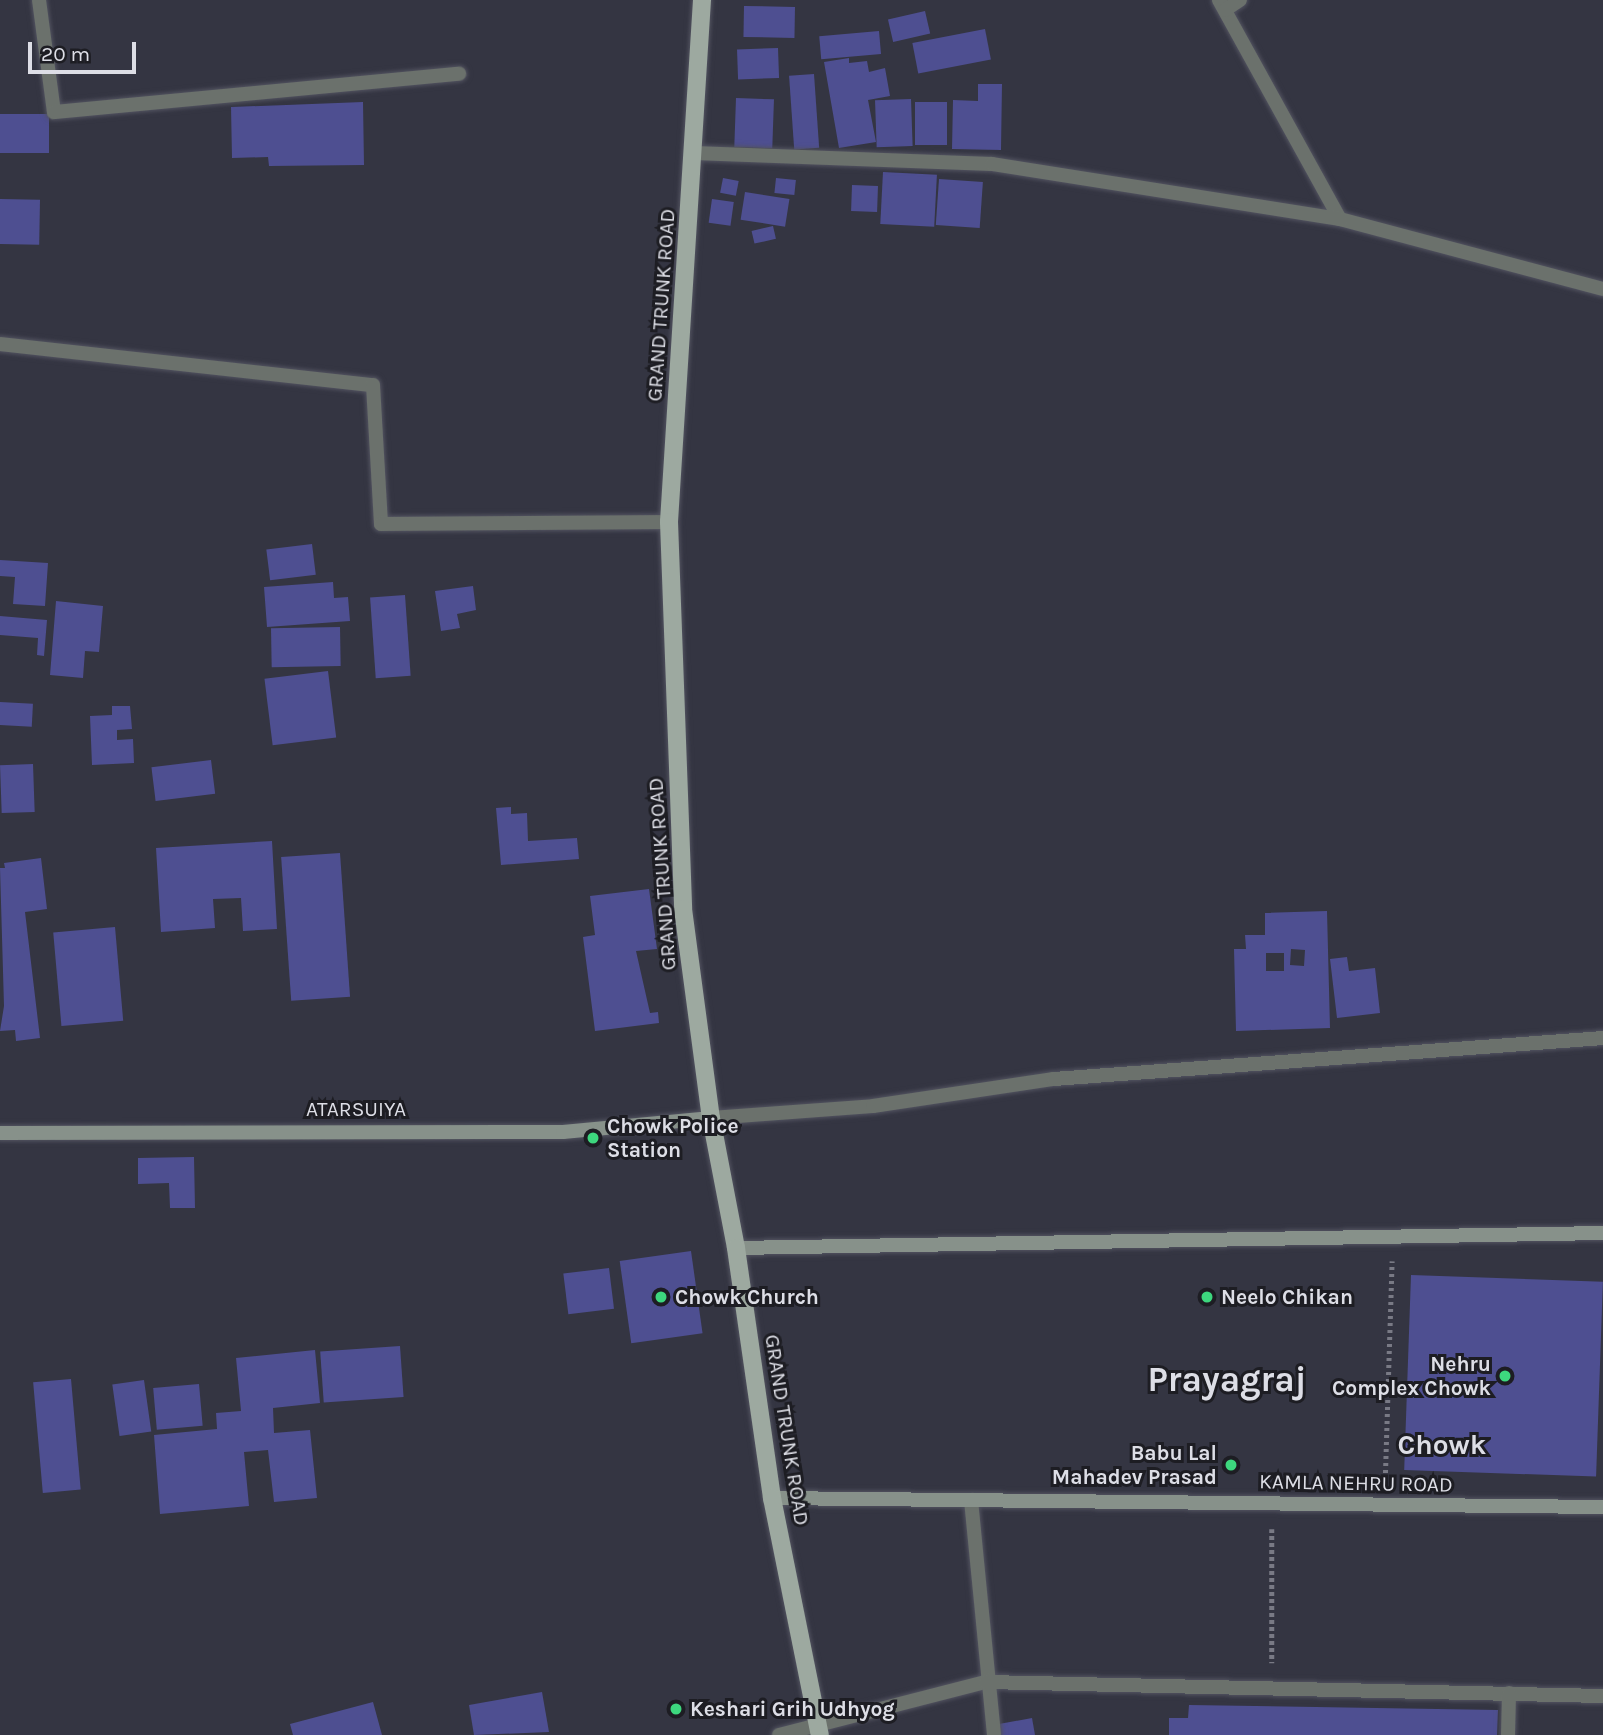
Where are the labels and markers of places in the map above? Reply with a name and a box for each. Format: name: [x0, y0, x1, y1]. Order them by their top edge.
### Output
place label: Chowk Police Station: [607, 1113, 739, 1163]
marker: Chowk Police Station: [585, 1130, 601, 1146]
place label: Chowk Church: [675, 1284, 819, 1310]
place label: Neelo Chikan: [1221, 1284, 1353, 1310]
marker: Chowk Church: [653, 1289, 669, 1305]
marker: Neelo Chikan: [1199, 1289, 1215, 1305]
place label: Nehru Complex Chowk: [1332, 1351, 1491, 1401]
marker: Nehru Complex Chowk: [1497, 1368, 1513, 1384]
place label: Babu Lal Mahadev Prasad: [1052, 1440, 1217, 1490]
marker: Babu Lal Mahadev Prasad: [1223, 1457, 1239, 1473]
place label: Keshari Grih Udhyog: [690, 1696, 895, 1722]
marker: Keshari Grih Udhyog: [668, 1701, 684, 1717]

